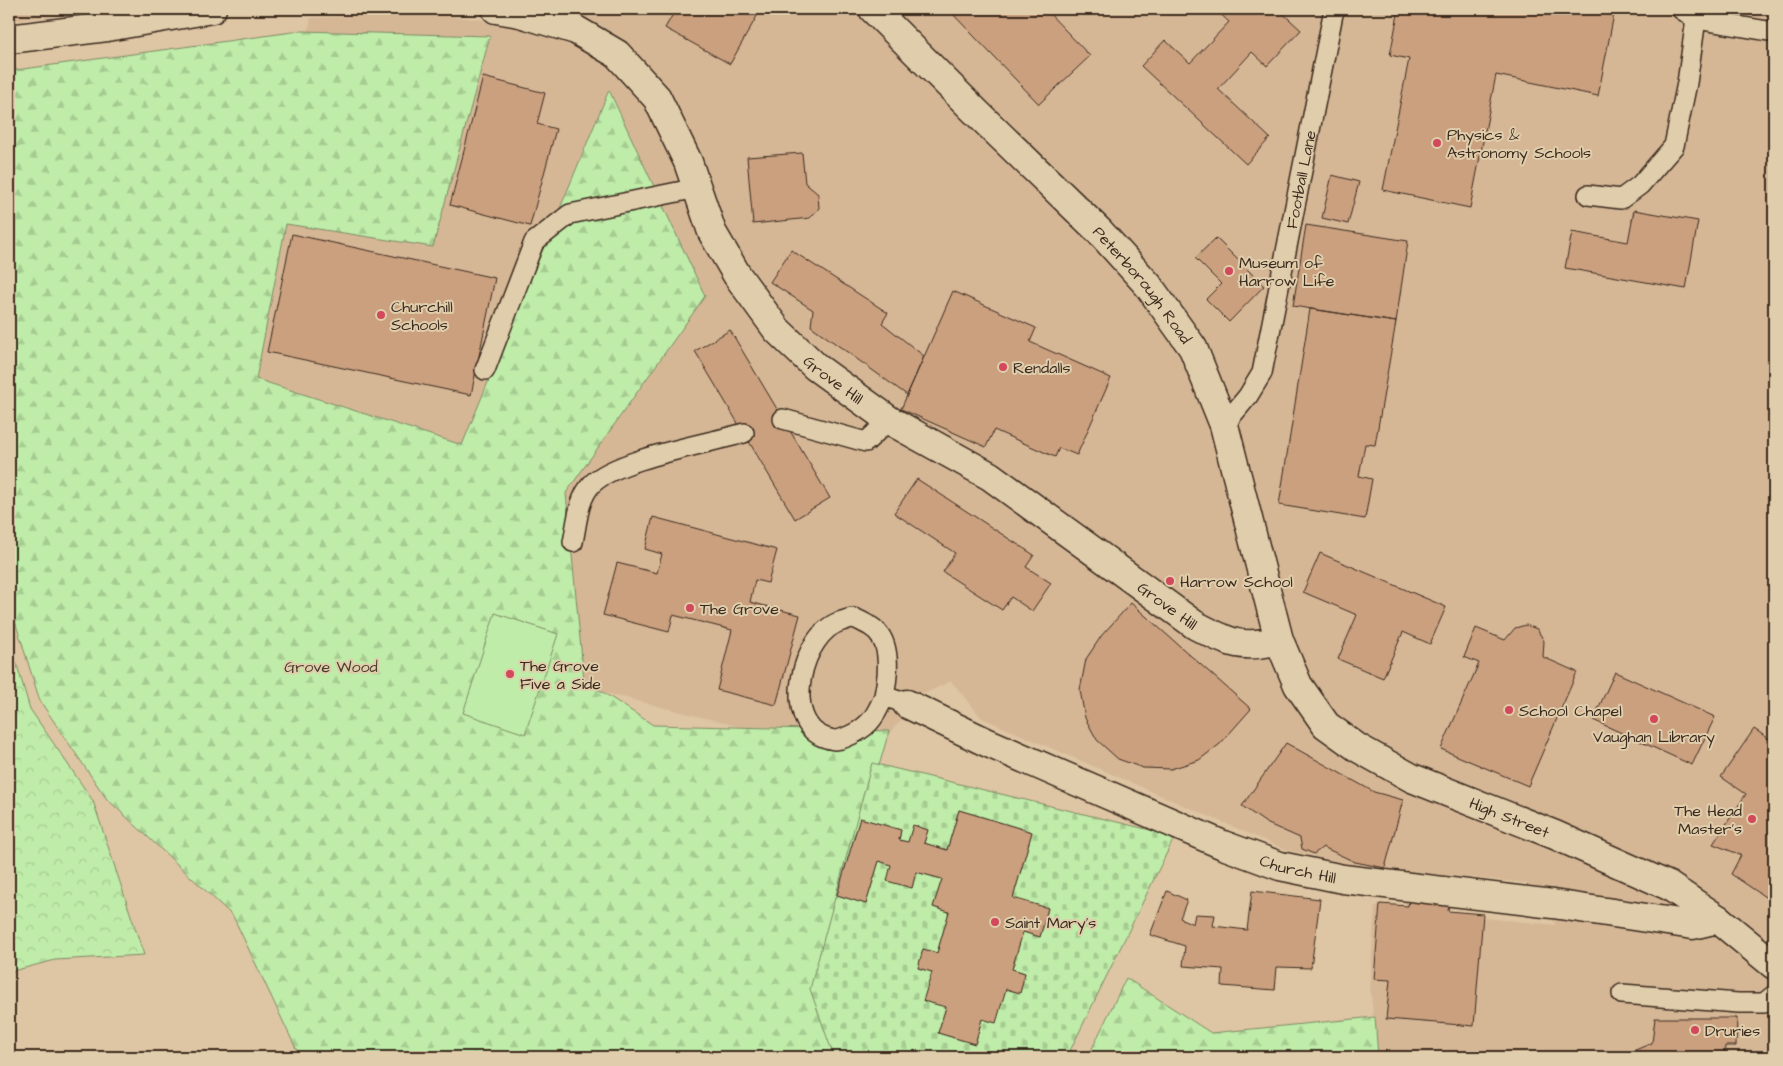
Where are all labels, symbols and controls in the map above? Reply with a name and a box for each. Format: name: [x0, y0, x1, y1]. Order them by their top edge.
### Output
place label: Physics & Astronomy Schools: [1447, 124, 1591, 165]
street label: Football Lane: [1281, 128, 1322, 231]
marker: Physics & Astronomy Schools: [1431, 137, 1443, 149]
street label: Peterborough Road: [1088, 221, 1196, 348]
place label: Museum of Harrow Life: [1239, 252, 1335, 292]
marker: Museum of Harrow Life: [1223, 265, 1235, 277]
place label: Churchill Schools: [391, 296, 453, 336]
marker: Churchill Schools: [375, 309, 387, 321]
street label: Grove Hill: [798, 351, 867, 410]
place label: Rendalls: [1013, 357, 1070, 379]
marker: Rendalls: [997, 361, 1009, 373]
place label: Harrow School: [1180, 571, 1293, 593]
marker: Harrow School: [1164, 575, 1176, 587]
street label: Grove Hill: [1133, 577, 1202, 635]
place label: The Grove: [700, 598, 779, 620]
marker: The Grove: [684, 602, 696, 614]
place label: The Grove Five a Side: [520, 655, 601, 695]
park label: Grove Wood: [284, 656, 378, 678]
marker: The Grove Five a Side: [504, 668, 516, 680]
place label: School Chapel: [1519, 700, 1622, 722]
marker: School Chapel: [1503, 704, 1515, 716]
marker: Vaughan Library: [1648, 713, 1660, 725]
place label: Vaughan Library: [1593, 726, 1715, 749]
street label: High Street: [1466, 792, 1553, 844]
place label: The Head Master's: [1674, 800, 1742, 840]
marker: The Head Master's: [1746, 813, 1758, 825]
street label: Church Hill: [1256, 849, 1338, 889]
place label: Saint Mary's: [1005, 912, 1096, 935]
marker: Saint Mary's: [989, 916, 1001, 928]
place label: Druries: [1705, 1020, 1760, 1042]
marker: Druries: [1689, 1024, 1701, 1036]

